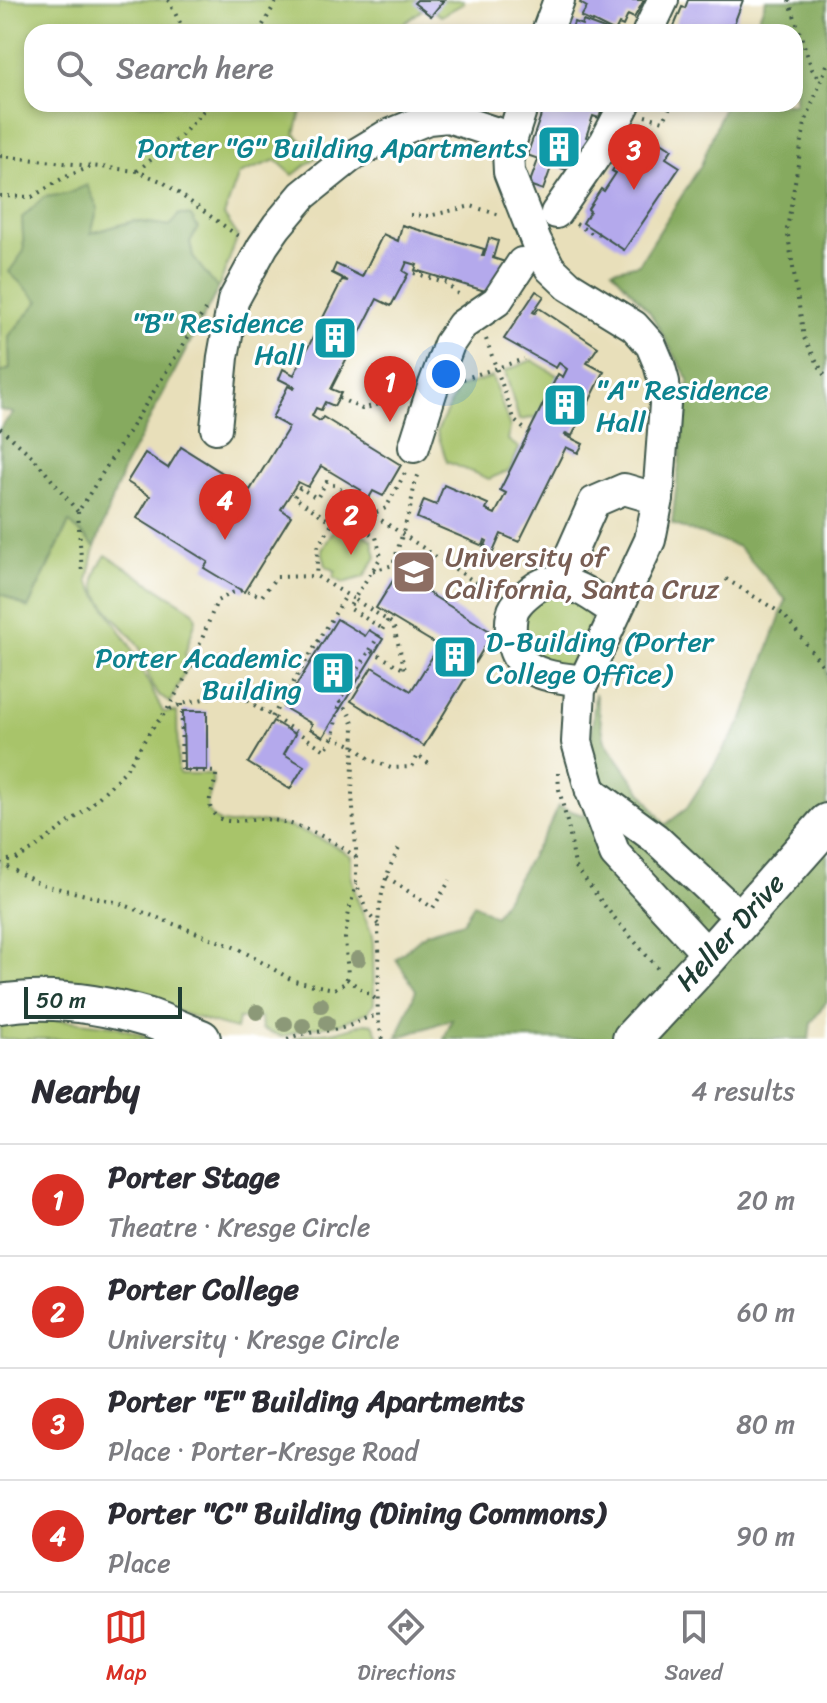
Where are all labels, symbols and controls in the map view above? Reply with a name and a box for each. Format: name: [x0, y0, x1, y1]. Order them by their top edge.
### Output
search box: [24, 24, 803, 112]
text: Search here: [116, 41, 274, 95]
icon: search: [52, 46, 96, 90]
place label: Porter "G" Building Apartments: [137, 123, 528, 172]
building icon: Porter "G" Building Apartments: [535, 123, 583, 171]
pin: 3: [608, 124, 660, 190]
place label: "B" Residence Hall: [132, 298, 305, 379]
building icon: "B" Residence Hall: [311, 314, 359, 362]
your location: [426, 354, 466, 394]
pin: 1: [364, 356, 416, 422]
place label: "A" Residence Hall: [596, 365, 769, 446]
building icon: "A" Residence Hall: [541, 381, 589, 429]
pin: 4: [199, 474, 251, 540]
pin: 2: [325, 489, 377, 555]
place label: University of California, Santa Cruz: [445, 532, 720, 613]
school or university icon: University of California, Santa Cruz: [390, 548, 438, 596]
place label: D-Building (Porter College Office): [486, 617, 715, 698]
place label: Porter Academic Building: [95, 633, 302, 714]
building icon: D-Building (Porter College Office): [431, 633, 479, 681]
building icon: Porter Academic Building: [309, 649, 357, 697]
street label: Heller Drive: [663, 861, 797, 1003]
text: 50 m: [36, 981, 86, 1020]
scale bar: [24, 983, 182, 1019]
text: Nearby: [32, 1061, 140, 1121]
text: 4 results: [691, 1068, 795, 1114]
text: Porter Stage: [108, 1150, 280, 1204]
text: 1: [52, 1177, 64, 1223]
text: 20 m: [737, 1177, 795, 1223]
text: Theatre · Kresge Circle: [108, 1204, 370, 1250]
text: Porter College: [108, 1262, 299, 1316]
text: 2: [50, 1289, 66, 1335]
text: 60 m: [737, 1289, 795, 1335]
text: University · Kresge Circle: [108, 1316, 400, 1362]
text: Porter "E" Building Apartments: [108, 1374, 524, 1428]
text: 3: [51, 1401, 65, 1447]
text: 80 m: [736, 1401, 795, 1447]
text: Place · Porter-Kresge Road: [108, 1428, 418, 1474]
text: Porter "C" Building (Dining Commons): [108, 1486, 605, 1540]
text: 4: [50, 1513, 66, 1559]
text: 90 m: [736, 1513, 795, 1559]
text: Place: [108, 1540, 171, 1586]
tab: Map: [104, 1605, 148, 1692]
tab: Directions: [357, 1605, 456, 1692]
tab: Saved: [665, 1605, 723, 1692]

